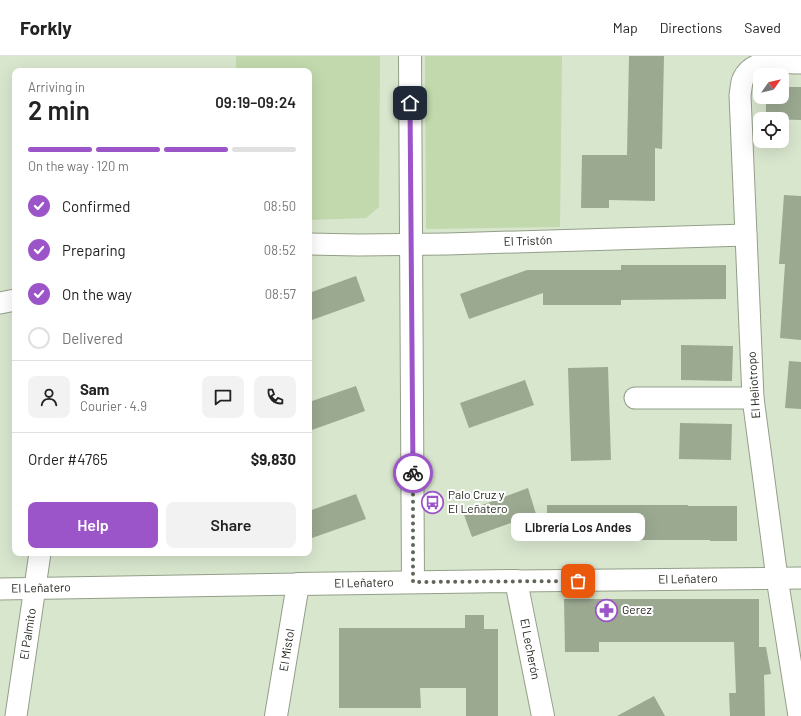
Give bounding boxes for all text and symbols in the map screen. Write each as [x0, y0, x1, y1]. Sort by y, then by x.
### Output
text: Forkly [20, 16, 72, 39]
text: Map [613, 19, 638, 36]
text: Directions [660, 19, 722, 36]
text: Saved [744, 19, 781, 36]
north arrow [753, 68, 789, 104]
map controls [753, 68, 789, 148]
text: Arriving in [28, 79, 85, 95]
pin [393, 86, 427, 120]
icon: home [399, 92, 421, 114]
text: 09:19–09:24 [215, 93, 296, 111]
text: 2 min [28, 94, 90, 125]
button: locate [753, 112, 789, 148]
text: On the way · 120 m [28, 158, 129, 174]
icon: check [28, 195, 50, 217]
text: Confirmed [62, 197, 130, 215]
text: 08:50 [263, 198, 296, 214]
street label: El Tristón [503, 232, 553, 248]
icon: check [28, 239, 50, 261]
text: Preparing [62, 241, 126, 259]
text: 08:52 [264, 242, 296, 258]
icon: check [28, 283, 50, 305]
text: On the way [62, 285, 132, 303]
text: 08:57 [265, 286, 296, 302]
text: Delivered [62, 329, 123, 347]
street label: El Heliotropo [744, 351, 762, 419]
button: person [28, 376, 70, 418]
button: chat [202, 376, 244, 418]
button: phone [254, 376, 296, 418]
text: Sam [80, 380, 109, 398]
text: Courier · 4.9 [80, 398, 147, 414]
text: Order #4765 [28, 450, 108, 468]
text: $9,830 [251, 450, 296, 468]
courier [393, 453, 433, 493]
icon: bike [402, 462, 424, 484]
place label: Palo Cruz y El Leñatero [448, 487, 508, 515]
bus stop icon: Palo Cruz y El Leñatero [420, 489, 446, 515]
button: Help [28, 502, 158, 548]
button: Share [166, 502, 296, 548]
callout: Librería Los Andes [511, 513, 645, 541]
text: Librería Los Andes [525, 519, 631, 535]
pin [561, 564, 595, 598]
icon: bag [567, 570, 589, 592]
street label: El Leñatero [658, 570, 718, 586]
street label: El Leñatero [334, 574, 394, 590]
street label: El Leñatero [11, 579, 71, 595]
pharmacy icon: Gerez [593, 597, 619, 623]
place label: Gerez [622, 602, 652, 616]
street label: El Palmito [16, 607, 38, 661]
street label: El Lecherón [518, 617, 544, 681]
street label: El Mistol [276, 627, 296, 672]

